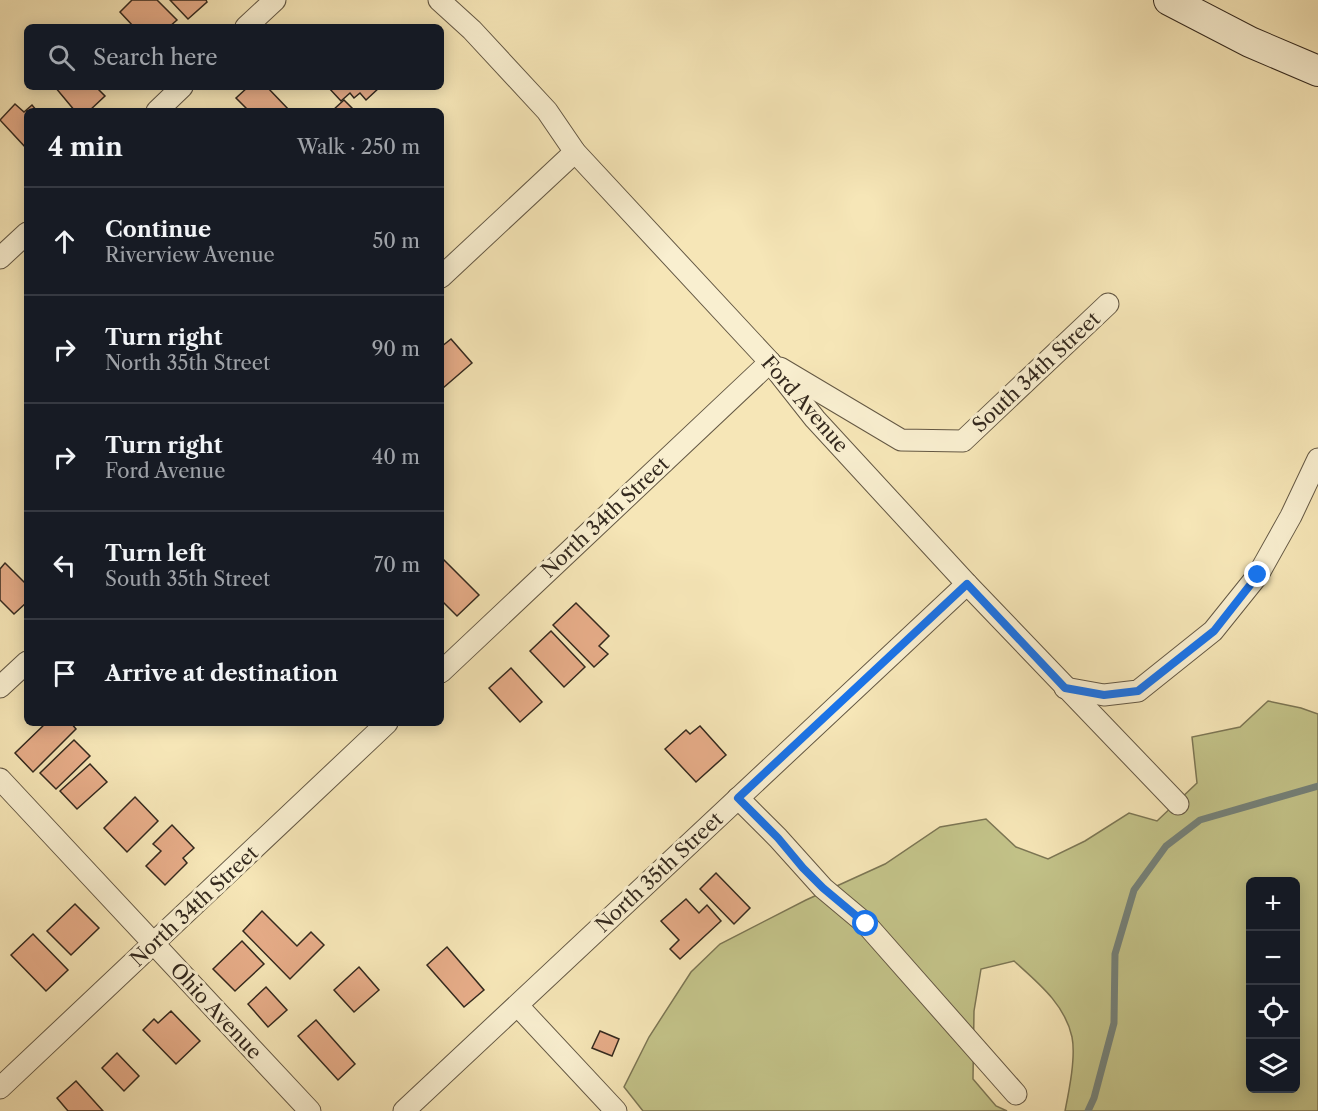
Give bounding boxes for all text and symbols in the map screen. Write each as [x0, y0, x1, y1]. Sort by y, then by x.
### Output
search box [24, 24, 444, 90]
icon: search [45, 41, 78, 74]
text: Search here [93, 44, 218, 71]
text: 4 min [48, 131, 123, 163]
text: Walk · 250 m [297, 135, 420, 159]
text: Continue [105, 216, 211, 243]
icon: ahead [48, 225, 81, 258]
text: 50 m [373, 229, 420, 253]
text: Riverview Avenue [105, 243, 275, 267]
street label: South 34th Street [967, 307, 1105, 437]
text: Turn right [105, 324, 223, 351]
icon: right [48, 333, 81, 366]
text: 90 m [372, 337, 420, 361]
text: North 35th Street [105, 351, 270, 375]
street label: Ford Avenue [756, 351, 854, 457]
text: Turn right [105, 432, 223, 459]
icon: right [48, 441, 81, 474]
text: 40 m [372, 445, 420, 469]
street label: North 34th Street [536, 452, 674, 582]
text: Ford Avenue [105, 459, 225, 483]
text: Turn left [105, 540, 206, 567]
icon: left [48, 549, 81, 582]
text: 70 m [374, 553, 420, 577]
route end [1244, 561, 1270, 587]
text: South 35th Street [105, 567, 270, 591]
icon: arrive [48, 657, 81, 690]
text: Arrive at destination [105, 660, 338, 687]
street label: North 35th Street [590, 807, 728, 937]
street label: North 34th Street [125, 841, 263, 971]
map controls [1246, 877, 1300, 1093]
button: + [1246, 877, 1300, 931]
route start [852, 910, 878, 936]
button: − [1246, 931, 1300, 985]
street label: Ohio Avenue [165, 958, 267, 1064]
button: locate [1246, 985, 1300, 1039]
button: layers [1246, 1039, 1300, 1093]

